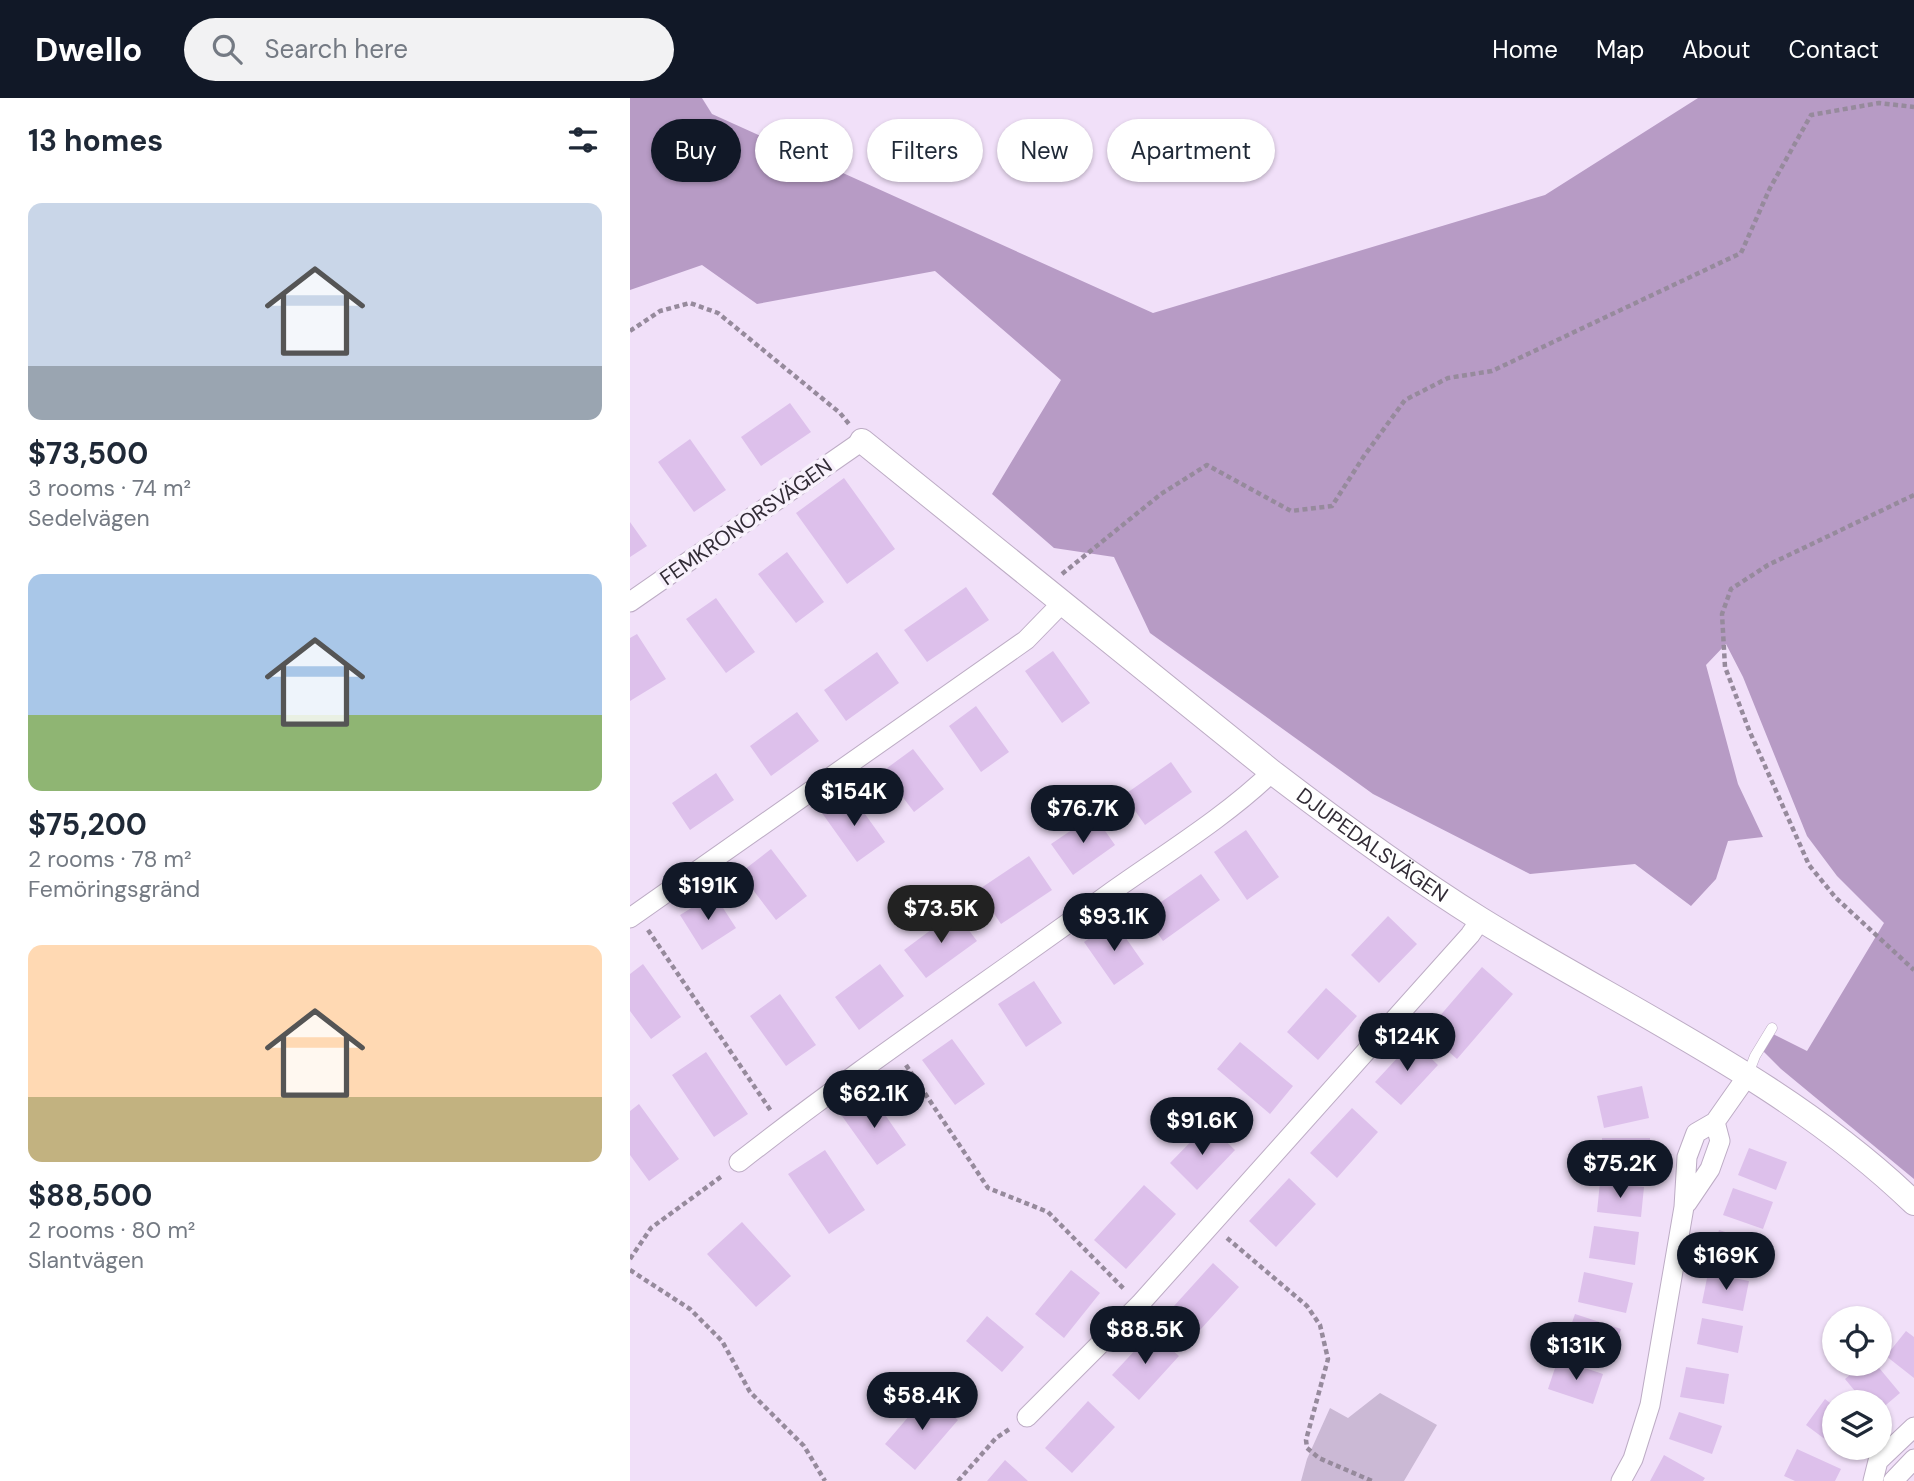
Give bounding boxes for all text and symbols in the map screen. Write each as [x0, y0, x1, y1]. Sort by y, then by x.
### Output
search box [184, 18, 674, 81]
text: Dwello [35, 28, 142, 71]
icon: search [208, 30, 246, 68]
text: Search here [264, 32, 408, 66]
text: Home [1492, 34, 1558, 65]
text: Map [1596, 34, 1644, 65]
text: About [1682, 34, 1751, 65]
text: Contact [1789, 34, 1879, 65]
chip: Buy [651, 119, 741, 182]
chip: Rent [755, 119, 853, 182]
chip: Filters [867, 119, 983, 182]
chip: New [997, 119, 1093, 182]
chip: Apartment [1107, 119, 1275, 182]
text: 13 homes [28, 121, 163, 160]
icon: filters [564, 121, 602, 159]
icon: home [252, 248, 378, 374]
text: $73,500 [28, 434, 148, 473]
street label: FEMKRONORSVÄGEN [654, 452, 838, 592]
text: 3 rooms · 74 m² [28, 473, 191, 503]
text: Sedelvägen [28, 503, 150, 533]
icon: home [252, 619, 378, 745]
pin: $154K [805, 768, 903, 828]
text: $154K [821, 776, 887, 806]
street label: DJUPEDALSVÄGEN [1291, 782, 1453, 909]
pin: $76.7K [1026, 786, 1140, 845]
text: $76.7K [1047, 793, 1119, 823]
text: $75,200 [28, 805, 147, 844]
text: 2 rooms · 78 m² [28, 844, 192, 874]
pin: $191K [659, 862, 757, 922]
text: $191K [678, 870, 738, 900]
text: Femöringsgränd [28, 874, 200, 904]
pin: $73.5K [884, 886, 998, 945]
text: $73.5K [904, 893, 979, 923]
pin: $93.1K [1057, 894, 1171, 953]
text: $93.1K [1079, 901, 1149, 931]
icon: home [252, 990, 378, 1116]
pin: $124K [1358, 1014, 1456, 1073]
text: $124K [1374, 1021, 1440, 1051]
pin: $62.1K [817, 1070, 931, 1130]
text: $62.1K [839, 1078, 909, 1108]
pin: $91.6K [1145, 1098, 1259, 1157]
text: $91.6K [1166, 1105, 1238, 1135]
pin: $75.2K [1563, 1140, 1677, 1200]
text: $75.2K [1583, 1148, 1657, 1178]
text: $88,500 [28, 1176, 152, 1215]
text: 2 rooms · 80 m² [28, 1215, 195, 1245]
pin: $169K [1677, 1232, 1775, 1292]
text: $169K [1693, 1240, 1759, 1270]
text: Slantvägen [28, 1245, 144, 1275]
pin: $88.5K [1088, 1306, 1202, 1366]
map controls [1822, 1306, 1892, 1460]
button: locate [1822, 1306, 1892, 1376]
text: $88.5K [1106, 1314, 1184, 1344]
pin: $131K [1527, 1322, 1625, 1382]
text: $131K [1546, 1330, 1606, 1360]
pin: $58.4K [865, 1372, 979, 1432]
text: $58.4K [883, 1380, 961, 1410]
button: layers [1822, 1390, 1892, 1460]

